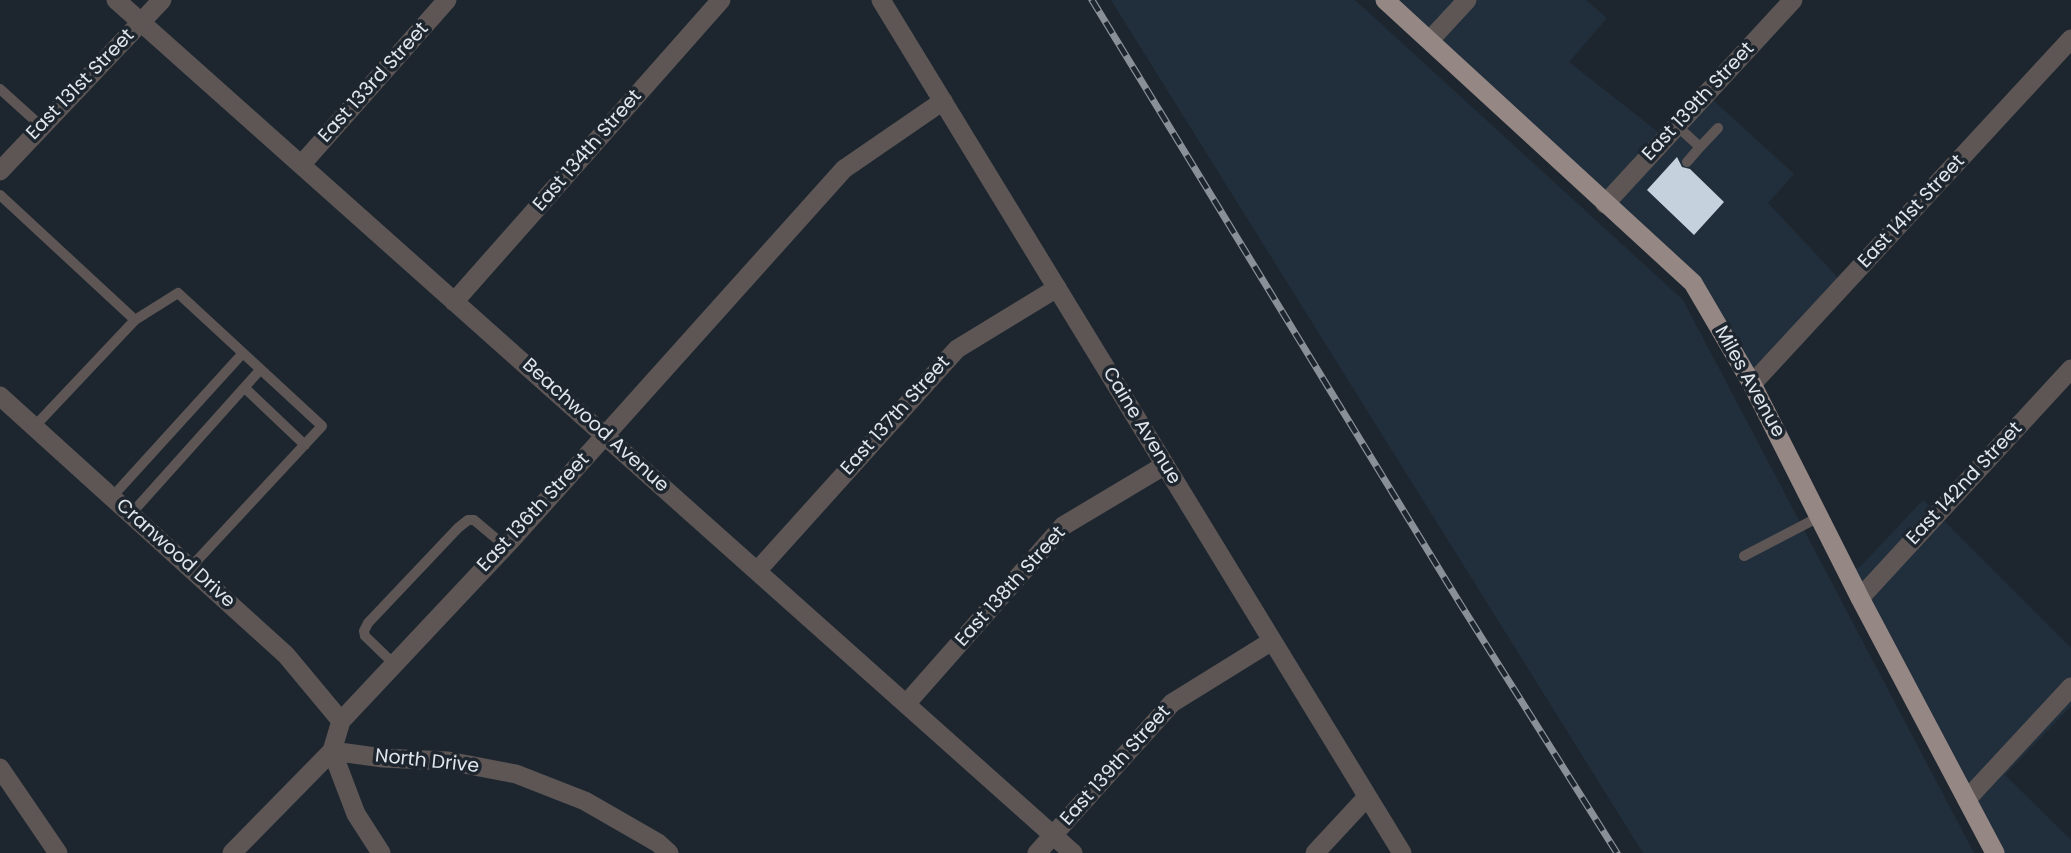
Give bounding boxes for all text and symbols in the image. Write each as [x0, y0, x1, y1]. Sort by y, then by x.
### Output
street label: East 133rd Street [314, 18, 434, 148]
street label: East 131st Street [22, 25, 140, 145]
street label: East 139th Street [1638, 38, 1760, 166]
street label: East 134th Street [529, 86, 647, 216]
street label: East 141st Street [1854, 151, 1970, 273]
street label: Miles Avenue [1709, 322, 1789, 442]
street label: East 137th Street [837, 352, 955, 480]
street label: Beachwood Avenue [517, 354, 673, 498]
street label: Caine Avenue [1097, 363, 1185, 489]
street label: East 142nd Street [1902, 418, 2028, 550]
street label: East 136th Street [473, 449, 595, 577]
street label: Cranwood Drive [111, 495, 239, 613]
street label: East 138th Street [951, 522, 1071, 652]
street label: East 139th Street [1056, 701, 1176, 831]
street label: North Drive [374, 745, 480, 779]

